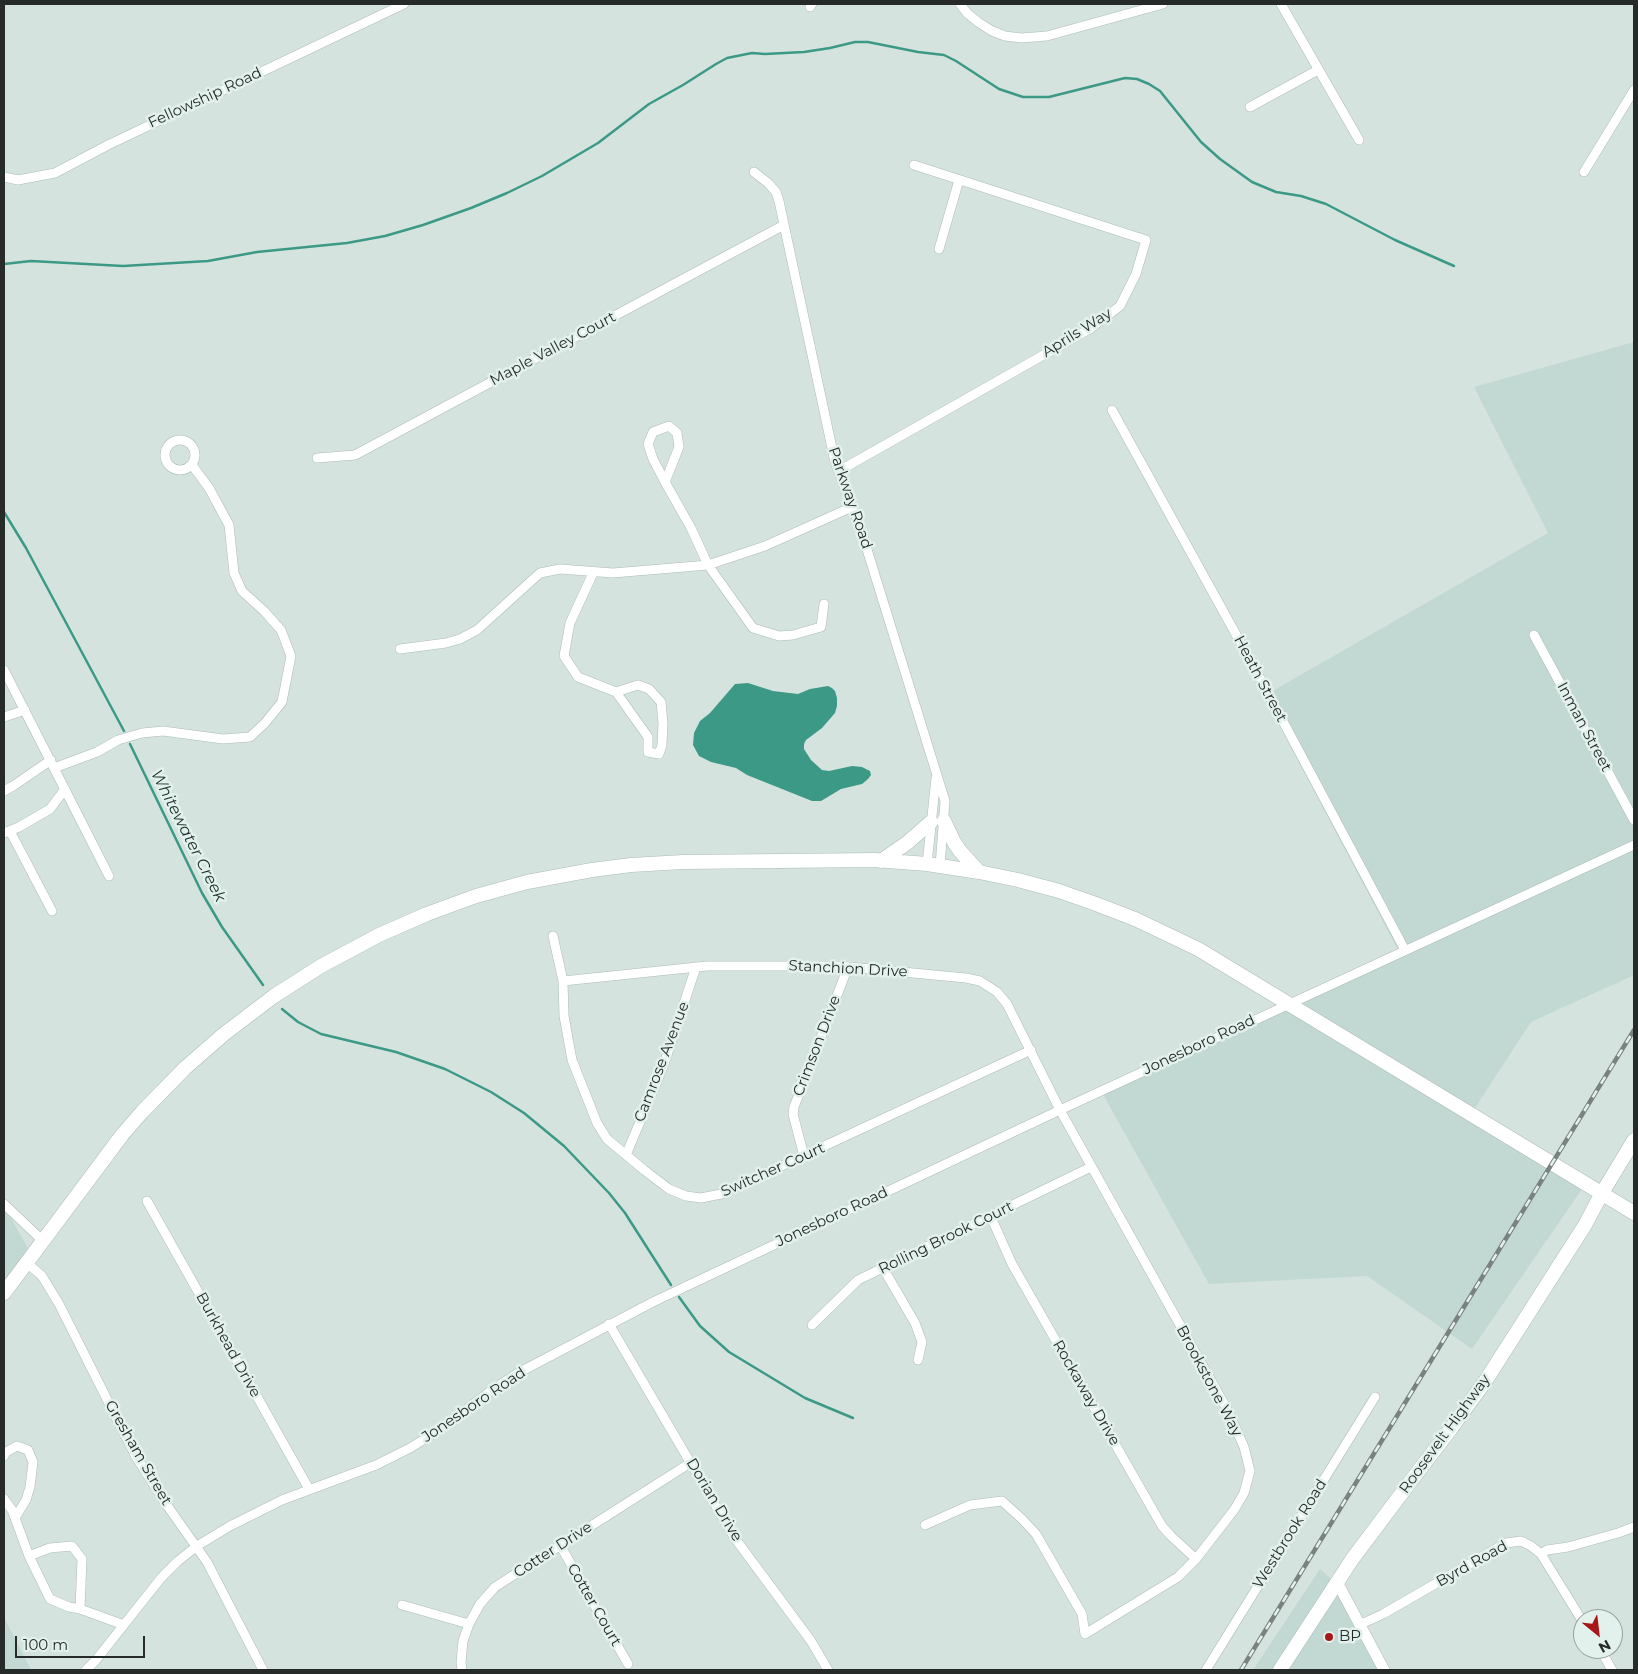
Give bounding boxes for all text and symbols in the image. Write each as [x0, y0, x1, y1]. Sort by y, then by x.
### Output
street label: Fellowship Road [145, 64, 265, 132]
street label: Aprils Way [1039, 305, 1115, 361]
street label: Maple Valley Court [487, 308, 619, 390]
street label: Parkway Road [824, 445, 876, 551]
street label: Heath Street [1230, 633, 1290, 725]
street label: Inman Street [1553, 679, 1615, 775]
water label: Whitewater Creek [146, 767, 230, 905]
street label: Stanchion Drive [788, 957, 908, 981]
street label: Crimson Drive [790, 993, 844, 1099]
street label: Camrose Avenue [631, 999, 693, 1125]
street label: Jonesboro Road [1140, 1011, 1258, 1079]
street label: Switcher Court [718, 1139, 828, 1201]
street label: Jonesboro Road [773, 1183, 891, 1251]
street label: Rolling Brook Court [876, 1198, 1016, 1278]
street label: Burkhead Drive [192, 1289, 264, 1401]
street label: Brookstone Way [1172, 1323, 1246, 1439]
street label: Rockaway Drive [1048, 1337, 1124, 1449]
street label: Jonesboro Road [419, 1364, 529, 1446]
street label: Roosevelt Highway [1396, 1371, 1494, 1497]
street label: Gresham Street [101, 1397, 175, 1509]
street label: Dorian Drive [682, 1455, 746, 1545]
street label: Westbrook Road [1249, 1476, 1331, 1592]
street label: Cotter Drive [510, 1518, 596, 1582]
street label: Byrd Road [1433, 1537, 1511, 1591]
street label: Cotter Court [563, 1560, 625, 1650]
north arrow [1573, 1609, 1623, 1659]
scale bar [18, 1626, 148, 1658]
place label: BP [1339, 1628, 1361, 1646]
marker: BP [1323, 1631, 1335, 1643]
text: 100 m [23, 1635, 68, 1654]
text: N [1595, 1636, 1614, 1657]

